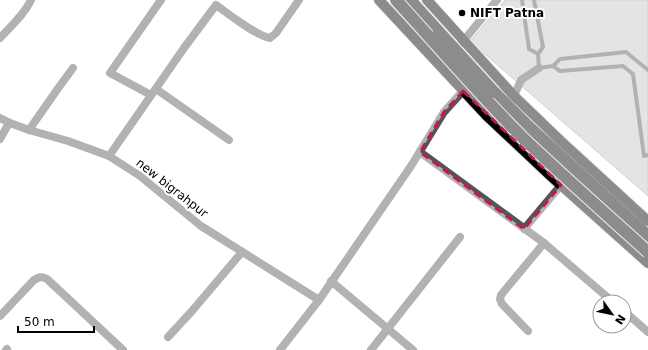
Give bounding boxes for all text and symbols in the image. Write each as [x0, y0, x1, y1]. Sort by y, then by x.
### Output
place label: NIFT Patna [470, 6, 544, 20]
marker: NIFT Patna [457, 8, 467, 18]
street label: new bigrahpur [133, 156, 211, 220]
north arrow [592, 294, 632, 334]
scale bar [18, 308, 94, 334]
text: N [612, 312, 628, 327]
text: 50 m [24, 315, 55, 329]

